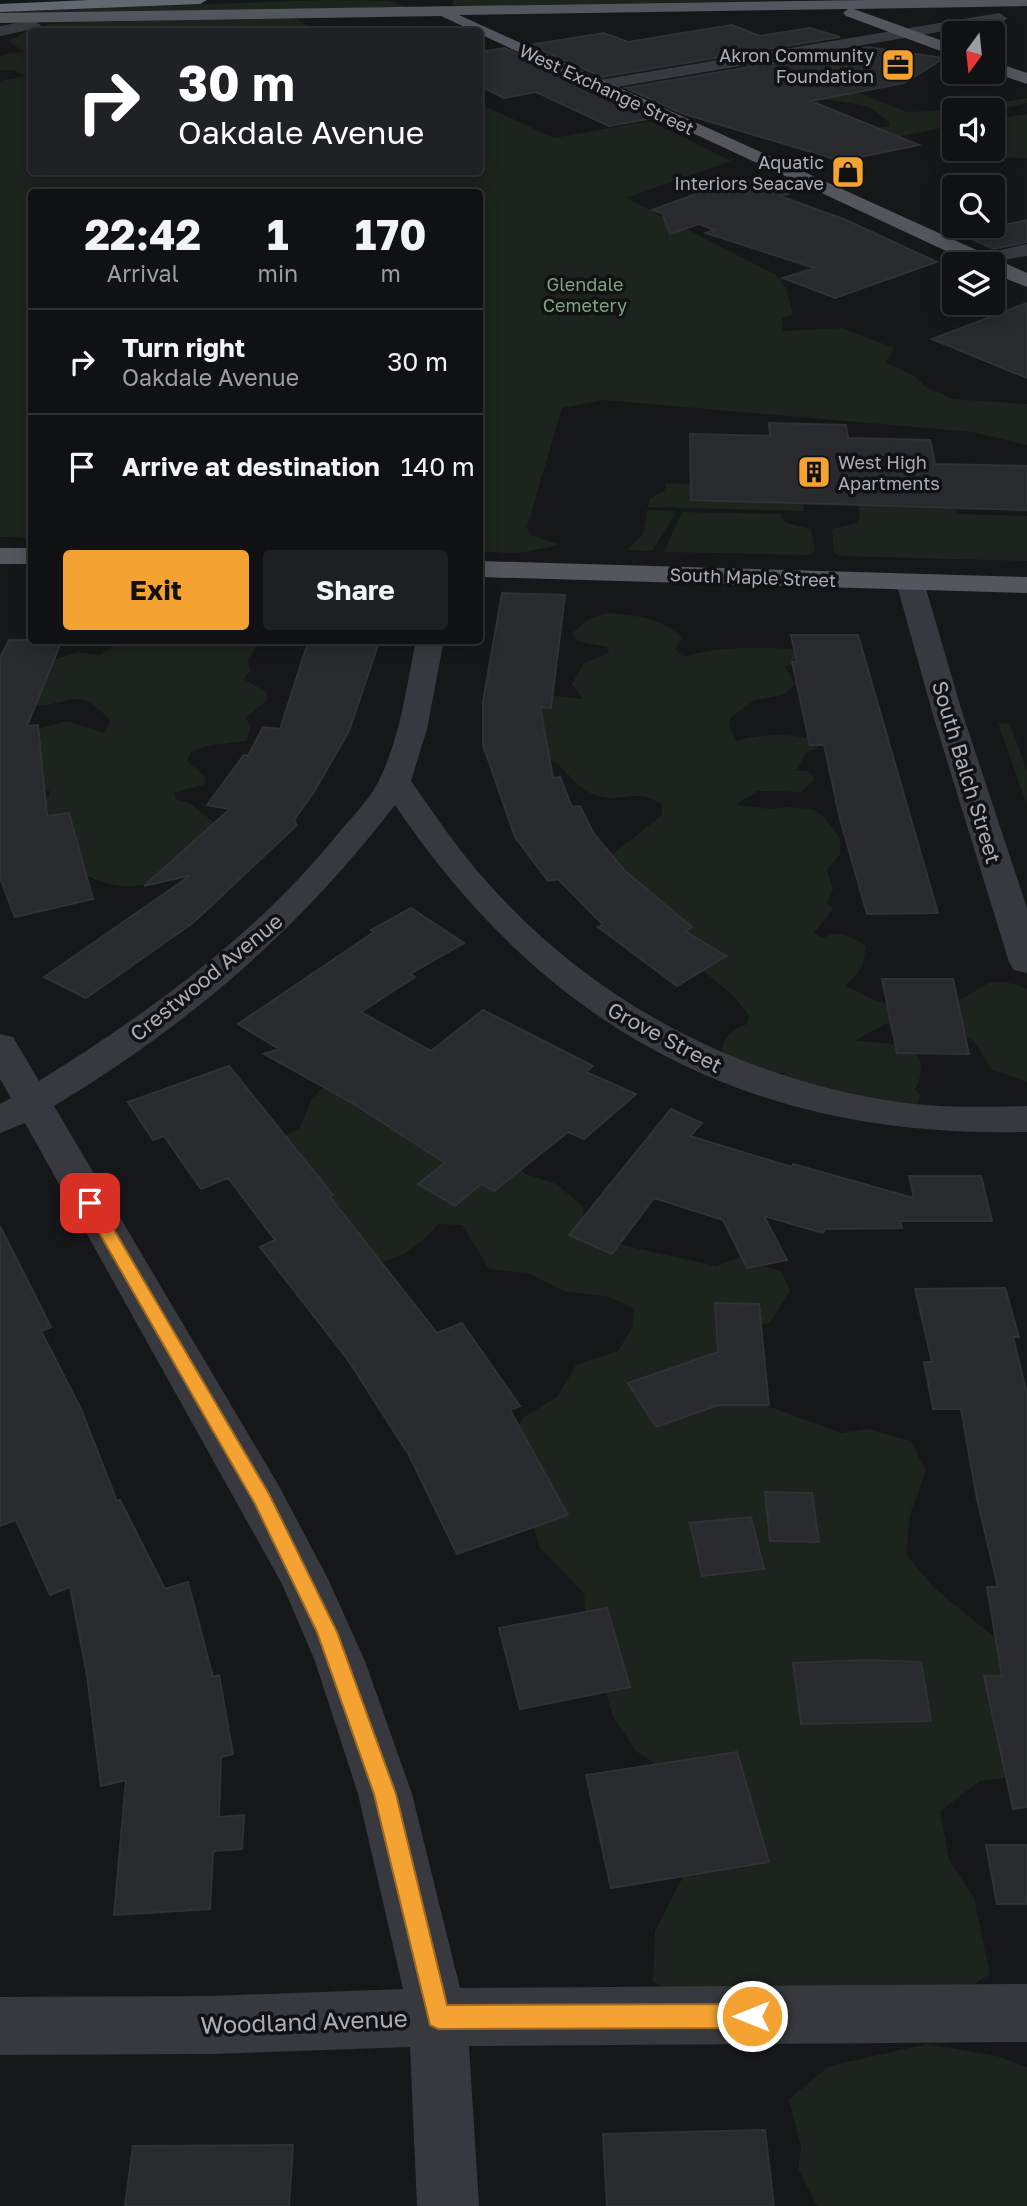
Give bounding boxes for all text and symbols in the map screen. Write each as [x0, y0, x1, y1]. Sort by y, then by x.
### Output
north arrow [942, 21, 1004, 84]
map controls [942, 21, 1005, 315]
street label: West Exchange Street [516, 39, 698, 139]
place label: Akron Community Foundation [719, 44, 874, 87]
office icon: Akron Community Foundation [879, 46, 917, 84]
text: 30 m [178, 53, 295, 112]
icon: right [63, 56, 154, 147]
button: sound [942, 98, 1005, 161]
text: Oakdale Avenue [178, 113, 424, 151]
place label: Aquatic Interiors Seacave [674, 151, 824, 194]
shop icon: Aquatic Interiors Seacave [829, 153, 867, 191]
button: search [942, 175, 1005, 238]
text: 22:42 [84, 209, 201, 259]
text: 1 [267, 209, 289, 259]
text: 170 [355, 209, 427, 259]
button: layers [942, 252, 1005, 315]
text: Arrival [107, 259, 179, 287]
text: min [258, 259, 298, 287]
text: m [380, 259, 401, 287]
park label: Glendale Cemetery [543, 273, 627, 316]
text: Turn right [122, 332, 245, 363]
icon: right [63, 343, 101, 381]
text: 30 m [387, 346, 448, 377]
text: Oakdale Avenue [122, 363, 299, 391]
icon: arrive [63, 448, 101, 486]
text: Arrive at destination [122, 451, 380, 482]
text: 140 m [401, 451, 475, 482]
place label: West High Apartments [838, 451, 940, 494]
building icon: West High Apartments [795, 453, 833, 491]
button: Exit [63, 550, 249, 630]
button: Share [263, 550, 448, 630]
street label: South Maple Street [669, 563, 837, 591]
street label: South Balch Street [927, 678, 1007, 866]
street label: Crestwood Avenue [125, 908, 287, 1046]
street label: Grove Street [603, 996, 727, 1078]
pin [60, 1173, 120, 1233]
icon: arrive [71, 1184, 109, 1222]
position arrow [715, 1979, 789, 2053]
street label: Woodland Avenue [200, 2003, 408, 2039]

